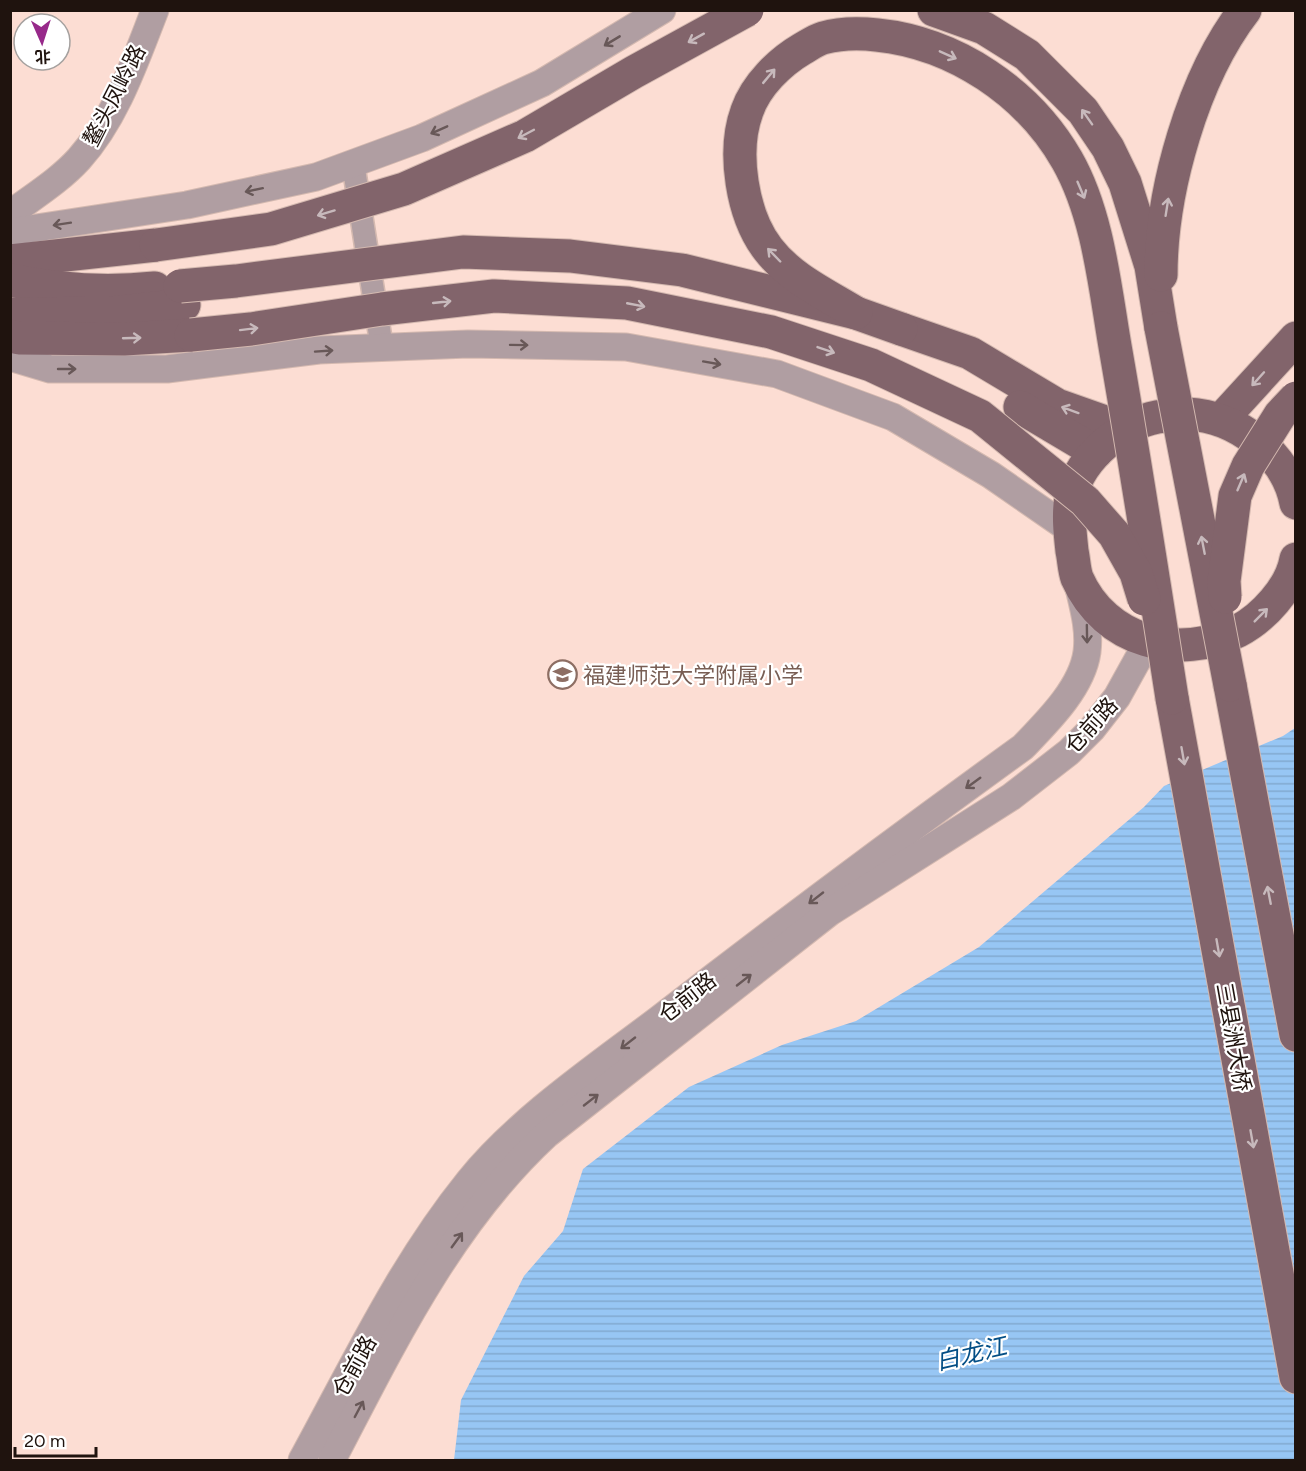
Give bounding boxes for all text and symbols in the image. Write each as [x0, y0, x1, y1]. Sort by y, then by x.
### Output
north arrow [12, 12, 72, 72]
one-way arrow [688, 32, 705, 44]
one-way arrow [604, 35, 621, 47]
street label: 鳌头凤岭路 [77, 40, 151, 150]
text: 北 [34, 47, 51, 66]
one-way arrow [938, 49, 956, 61]
one-way arrow [763, 68, 776, 84]
one-way arrow [1081, 109, 1093, 126]
one-way arrow [430, 125, 448, 136]
one-way arrow [518, 129, 536, 140]
one-way arrow [1076, 180, 1087, 199]
one-way arrow [245, 185, 264, 196]
one-way arrow [1161, 198, 1172, 217]
one-way arrow [316, 208, 335, 219]
one-way arrow [53, 219, 73, 230]
one-way arrow [767, 248, 781, 263]
one-way arrow [431, 296, 451, 307]
one-way arrow [626, 300, 646, 311]
one-way arrow [238, 323, 258, 334]
one-way arrow [121, 333, 141, 344]
one-way arrow [508, 340, 528, 351]
one-way arrow [313, 345, 333, 356]
one-way arrow [816, 345, 835, 356]
one-way arrow [702, 358, 722, 369]
one-way arrow [57, 363, 77, 375]
one-way arrow [1251, 371, 1265, 386]
one-way arrow [1061, 403, 1079, 414]
one-way arrow [1236, 473, 1247, 492]
one-way arrow [1197, 536, 1208, 556]
one-way arrow [1253, 608, 1268, 623]
one-way arrow [1081, 624, 1093, 644]
school or university icon: 福建师范大学附属小学 [546, 659, 578, 691]
place label: 福建师范大学附属小学 [583, 662, 803, 689]
street label: 仓前路 [1059, 692, 1123, 759]
one-way arrow [1178, 745, 1189, 765]
one-way arrow [966, 776, 982, 789]
one-way arrow [1263, 885, 1274, 905]
one-way arrow [808, 891, 824, 904]
one-way arrow [1213, 937, 1224, 957]
street label: 仓前路 [653, 966, 722, 1028]
one-way arrow [736, 973, 752, 986]
street label: 三县洲大桥 [1211, 981, 1256, 1094]
one-way arrow [621, 1036, 637, 1049]
one-way arrow [583, 1094, 599, 1107]
one-way arrow [1247, 1129, 1258, 1149]
one-way arrow [450, 1233, 463, 1249]
street label: 仓前路 [327, 1331, 382, 1402]
water label: 白龙江 [933, 1331, 1012, 1376]
one-way arrow [354, 1400, 365, 1418]
scale bar [15, 1420, 96, 1458]
text: 20 m [24, 1430, 65, 1452]

